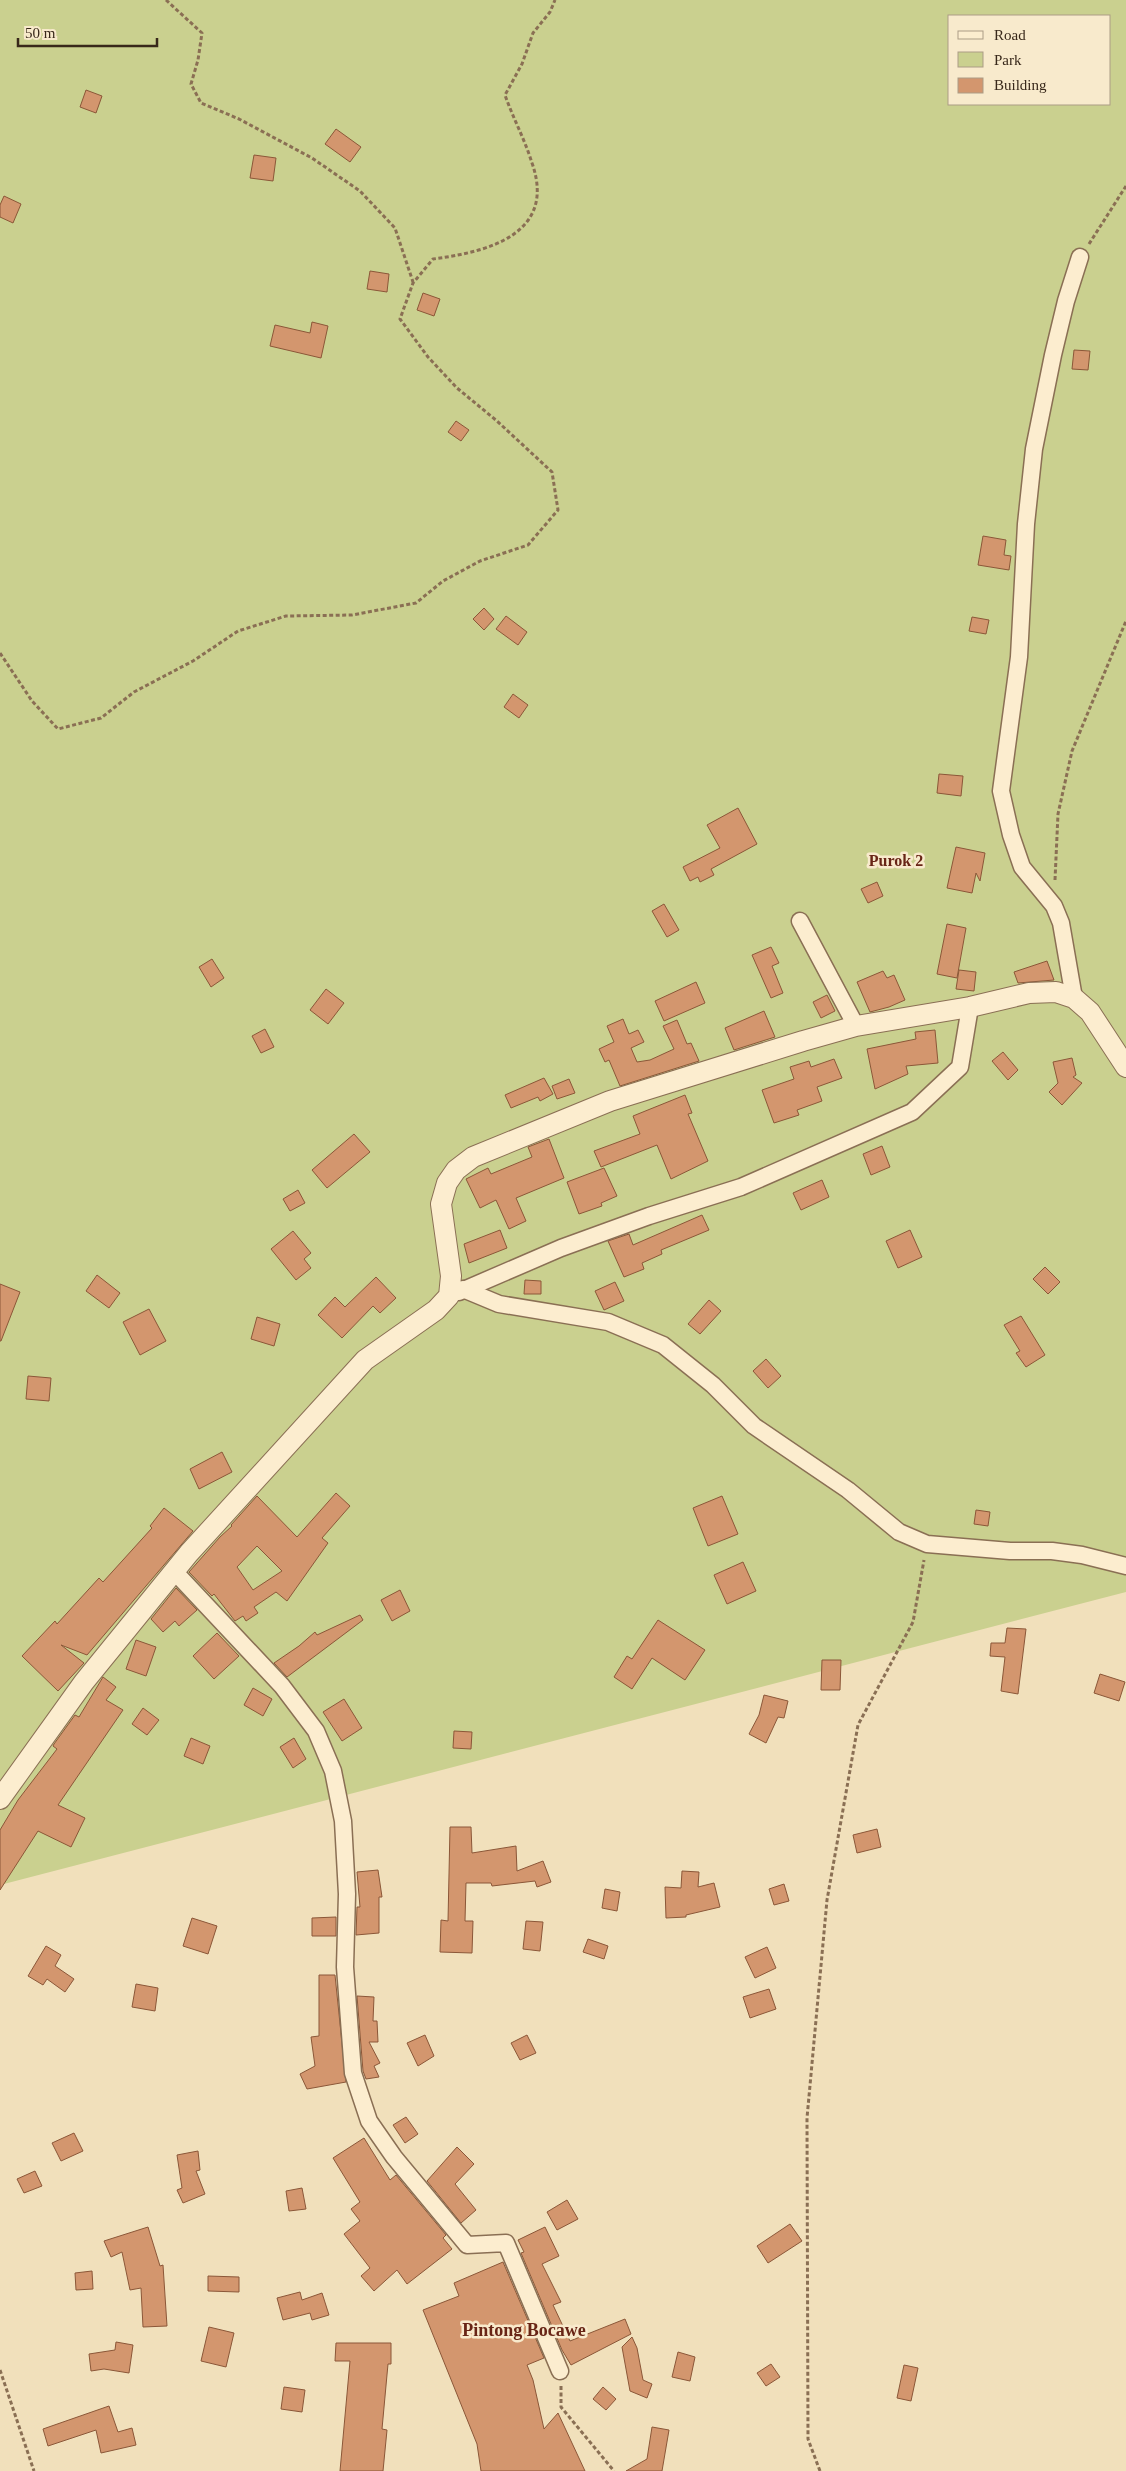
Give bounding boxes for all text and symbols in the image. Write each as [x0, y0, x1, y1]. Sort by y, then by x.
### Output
scale bar [18, 15, 156, 47]
legend [948, 15, 1111, 105]
text: 50 m [25, 25, 56, 41]
text: Road [994, 27, 1026, 43]
text: Park [994, 52, 1022, 68]
text: Building [994, 77, 1047, 93]
district label: Purok 2 [869, 852, 923, 869]
district label: Pintong Bocawe [462, 2320, 586, 2340]

